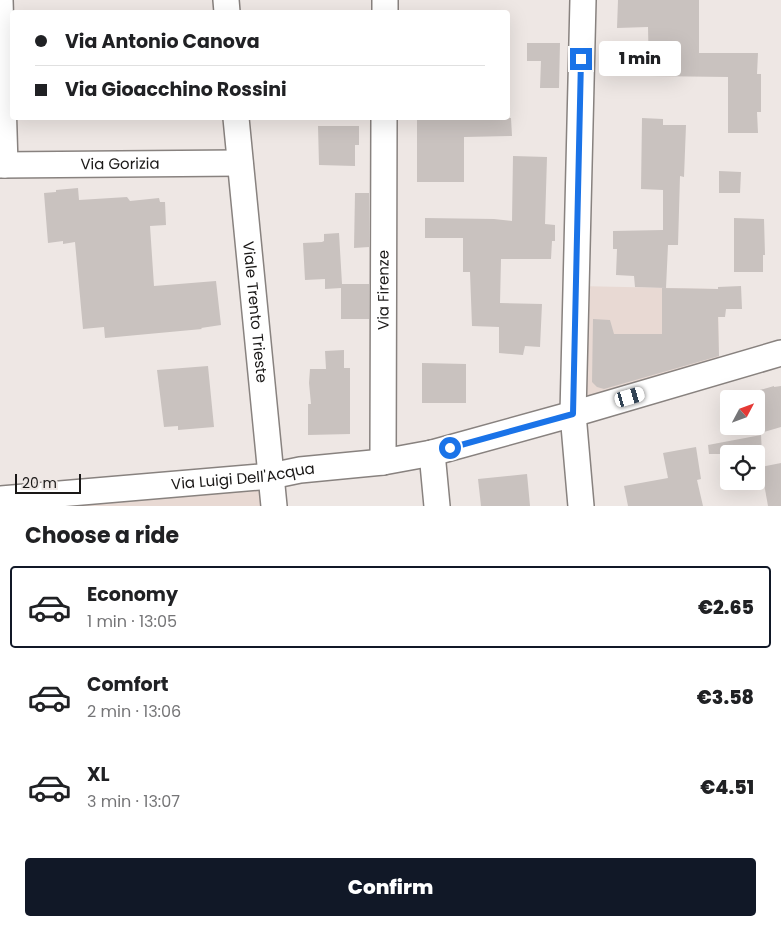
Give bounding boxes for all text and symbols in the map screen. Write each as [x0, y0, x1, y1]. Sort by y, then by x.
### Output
text: Via Antonio Canova [65, 28, 260, 55]
callout: 1 min [598, 42, 681, 76]
text: 1 min [619, 47, 661, 70]
route end [570, 48, 592, 70]
text: Via Gioacchino Rossini [65, 76, 287, 103]
street label: Via Gorizia [80, 153, 160, 174]
street label: Viale Trento Trieste [238, 240, 273, 384]
street label: Via Firenze [372, 250, 394, 330]
car [613, 386, 646, 408]
north arrow [720, 390, 765, 435]
map controls [720, 390, 765, 490]
route start [439, 437, 461, 459]
button: locate [720, 445, 765, 490]
street label: Via Luigi Dell'Acqua [170, 458, 316, 494]
scale bar [15, 471, 81, 494]
text: 20 m [22, 473, 57, 493]
text: Choose a ride [25, 520, 179, 551]
text: Economy [87, 581, 178, 608]
icon: car [27, 585, 72, 630]
text: €2.65 [698, 594, 754, 621]
text: 1 min · 13:05 [87, 610, 177, 633]
text: Comfort [87, 671, 169, 698]
icon: car [27, 675, 72, 720]
text: €3.58 [697, 684, 754, 711]
text: 2 min · 13:06 [87, 700, 181, 723]
text: XL [87, 761, 110, 788]
icon: car [27, 765, 72, 810]
text: €4.51 [700, 774, 754, 801]
text: 3 min · 13:07 [87, 790, 180, 813]
button: Confirm [25, 858, 756, 916]

